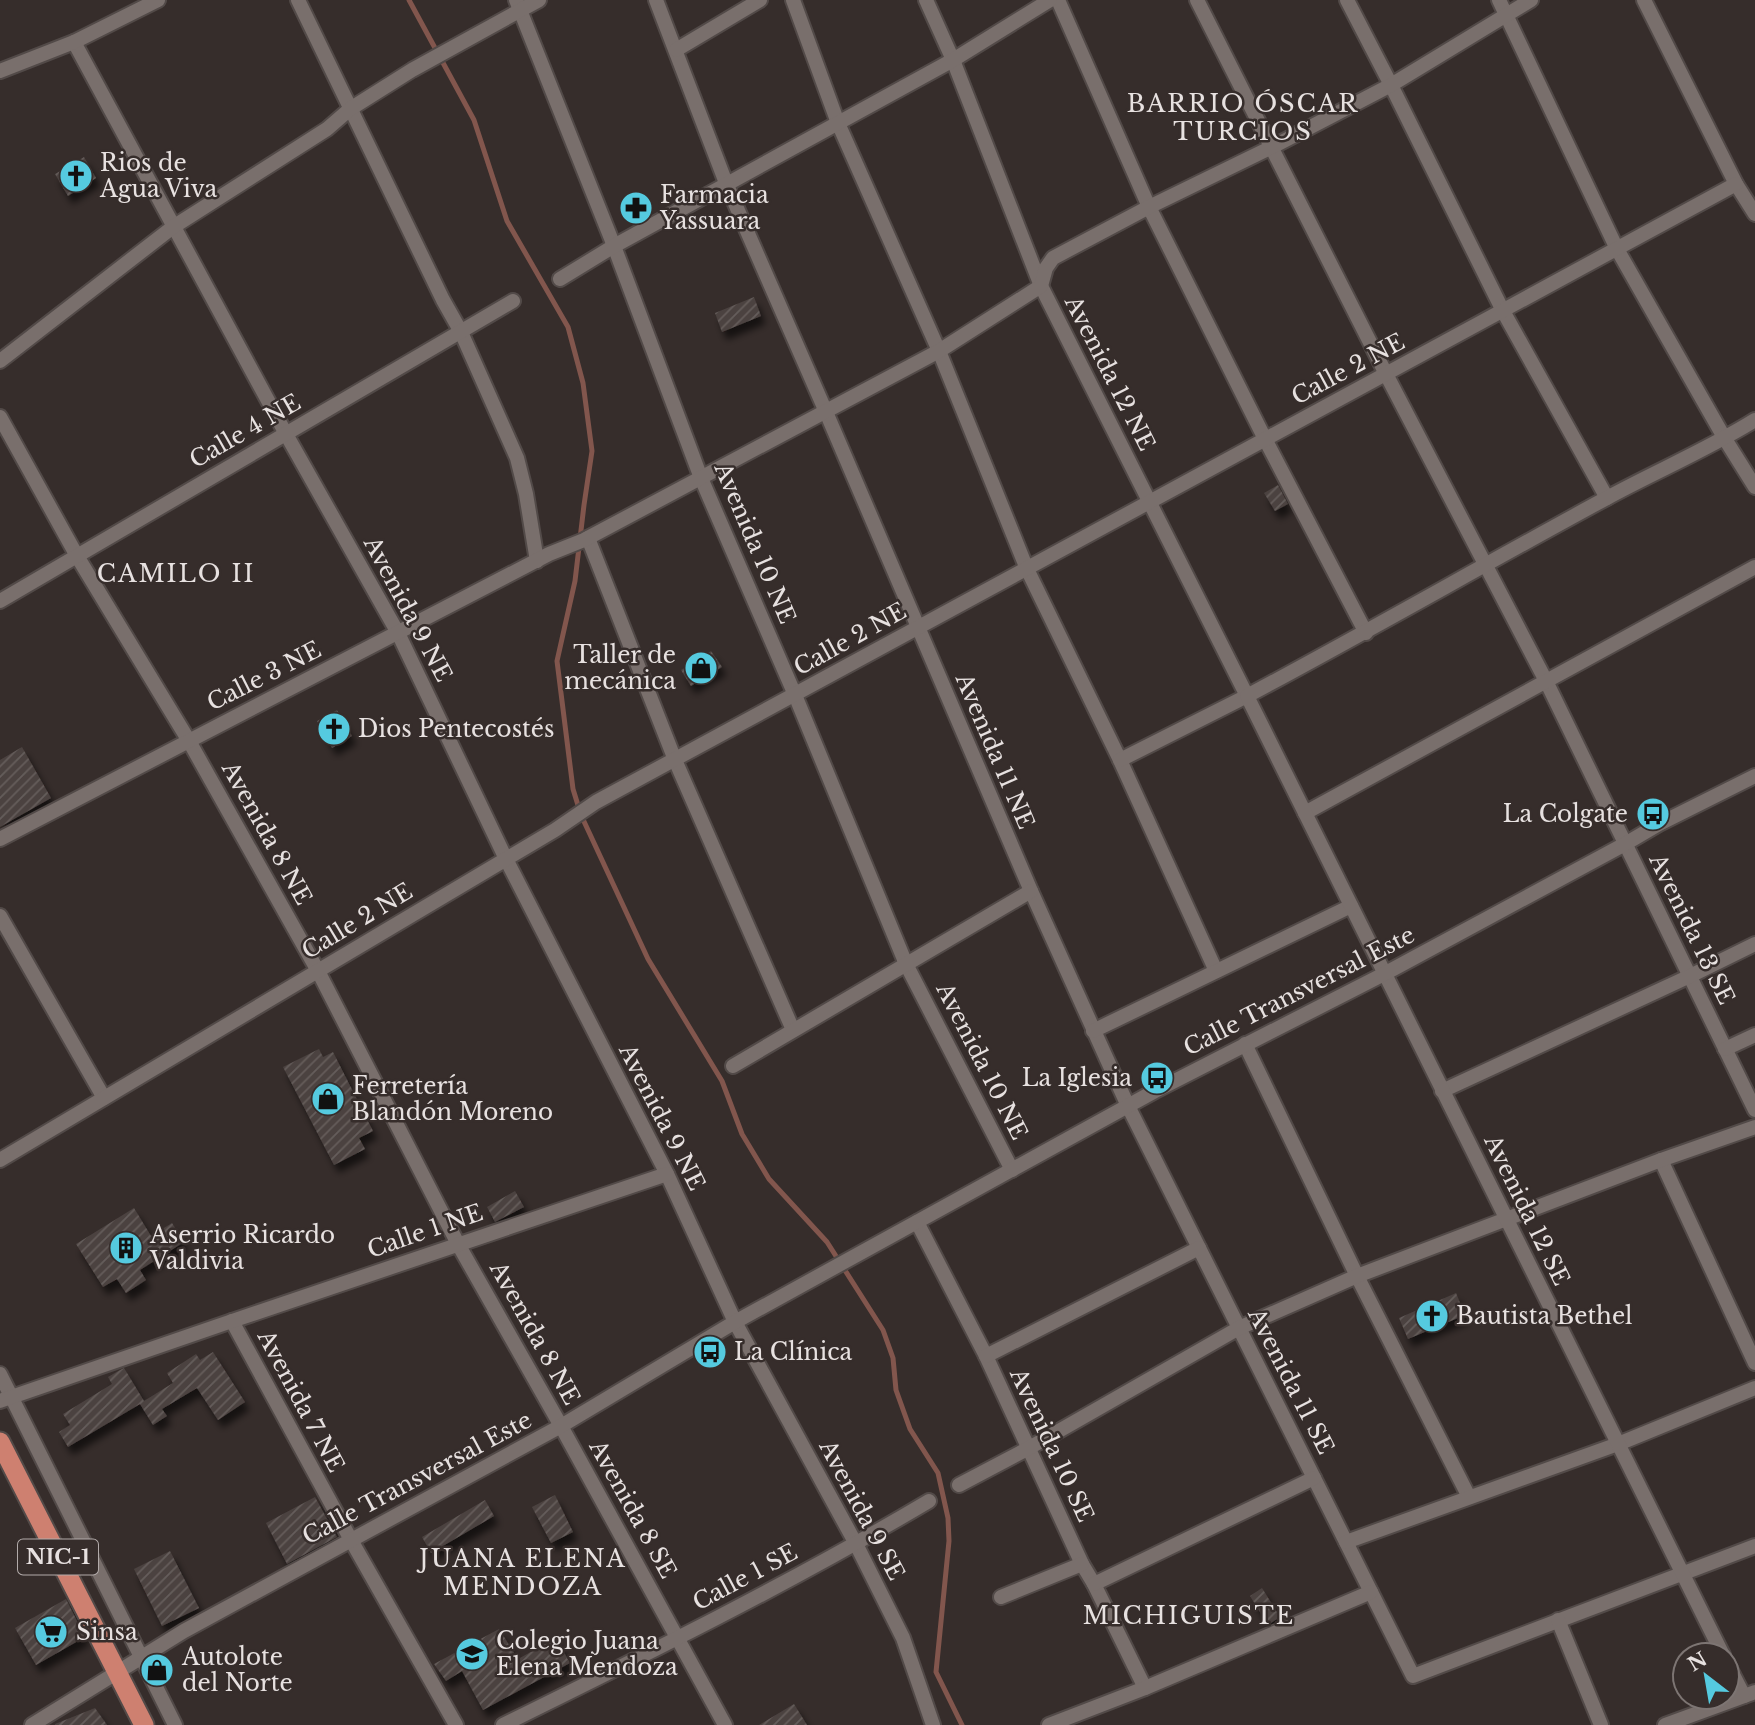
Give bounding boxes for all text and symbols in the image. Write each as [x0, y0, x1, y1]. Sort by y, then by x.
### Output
district label: BARRIO ÓSCAR TURCIOS [1127, 89, 1359, 146]
place label: Rios de Agua Viva [99, 149, 217, 203]
church icon: Rios de Agua Viva [57, 157, 95, 195]
place label: Farmacia Yassuara [659, 181, 769, 235]
pharmacy icon: Farmacia Yassuara [617, 189, 655, 227]
street label: Avenida 12 NE [1058, 290, 1161, 455]
street label: Calle 2 NE [1287, 327, 1409, 411]
street label: Calle 4 NE [185, 388, 305, 474]
street label: Avenida 10 NE [708, 457, 802, 628]
street label: Avenida 9 NE [358, 531, 458, 686]
district label: CAMILO II [97, 559, 255, 588]
street label: Calle 2 NE [789, 597, 911, 681]
street label: Calle 3 NE [202, 635, 326, 717]
place label: Taller de mecánica [564, 641, 676, 695]
shop icon: Taller de mecánica [682, 649, 720, 687]
street label: Avenida 11 NE [949, 668, 1040, 833]
church icon: Dios Pentecostés [315, 710, 353, 748]
place label: Dios Pentecostés [358, 715, 554, 743]
street label: Avenida 8 NE [216, 756, 318, 910]
bus stop icon: La Colgate [1634, 795, 1672, 833]
place label: La Colgate [1503, 800, 1628, 828]
street label: Avenida 13 SE [1643, 848, 1741, 1009]
street label: Calle 2 NE [297, 877, 417, 965]
street label: Calle Transversal Este [1179, 920, 1419, 1062]
street label: Avenida 10 NE [930, 977, 1034, 1144]
street label: Avenida 9 NE [613, 1038, 711, 1195]
bus stop icon: La Iglesia [1138, 1059, 1176, 1097]
place label: La Iglesia [1022, 1064, 1132, 1092]
place label: Ferretería Blandón Moreno [352, 1072, 553, 1126]
shop icon: Ferretería Blandón Moreno [309, 1080, 347, 1118]
street label: Avenida 12 SE [1478, 1129, 1576, 1290]
street label: Calle 1 NE [364, 1198, 486, 1264]
place label: Aserrio Ricardo Valdivia [149, 1221, 335, 1275]
building icon: Aserrio Ricardo Valdivia [107, 1229, 145, 1267]
street label: Avenida 8 NE [484, 1256, 586, 1410]
church icon: Bautista Bethel [1413, 1297, 1451, 1335]
street label: Avenida 11 SE [1242, 1302, 1340, 1459]
place label: Bautista Bethel [1456, 1302, 1633, 1330]
street label: Avenida 7 NE [251, 1324, 350, 1477]
bus stop icon: La Clínica [691, 1333, 729, 1371]
place label: La Clínica [734, 1338, 853, 1366]
street label: Avenida 10 SE [1004, 1363, 1100, 1526]
street label: Calle Transversal Este [298, 1406, 536, 1550]
street label: Avenida 8 SE [583, 1434, 682, 1583]
street label: Avenida 9 SE [813, 1434, 911, 1585]
street label: Calle 1 SE [688, 1538, 802, 1616]
road number: NIC-1 [18, 1540, 98, 1574]
district label: JUANA ELENA MENDOZA [416, 1544, 627, 1601]
district label: MICHIGUISTE [1083, 1601, 1295, 1630]
supermarket icon: Sinsa [32, 1613, 70, 1651]
place label: Sinsa [76, 1618, 138, 1646]
place label: Colegio Juana Elena Mendoza [496, 1627, 678, 1681]
school or university icon: Colegio Juana Elena Mendoza [453, 1635, 491, 1673]
north arrow [1671, 1641, 1741, 1711]
place label: Autolote del Norte [181, 1643, 293, 1697]
text: N [1684, 1647, 1711, 1676]
shop icon: Autolote del Norte [138, 1651, 176, 1689]

